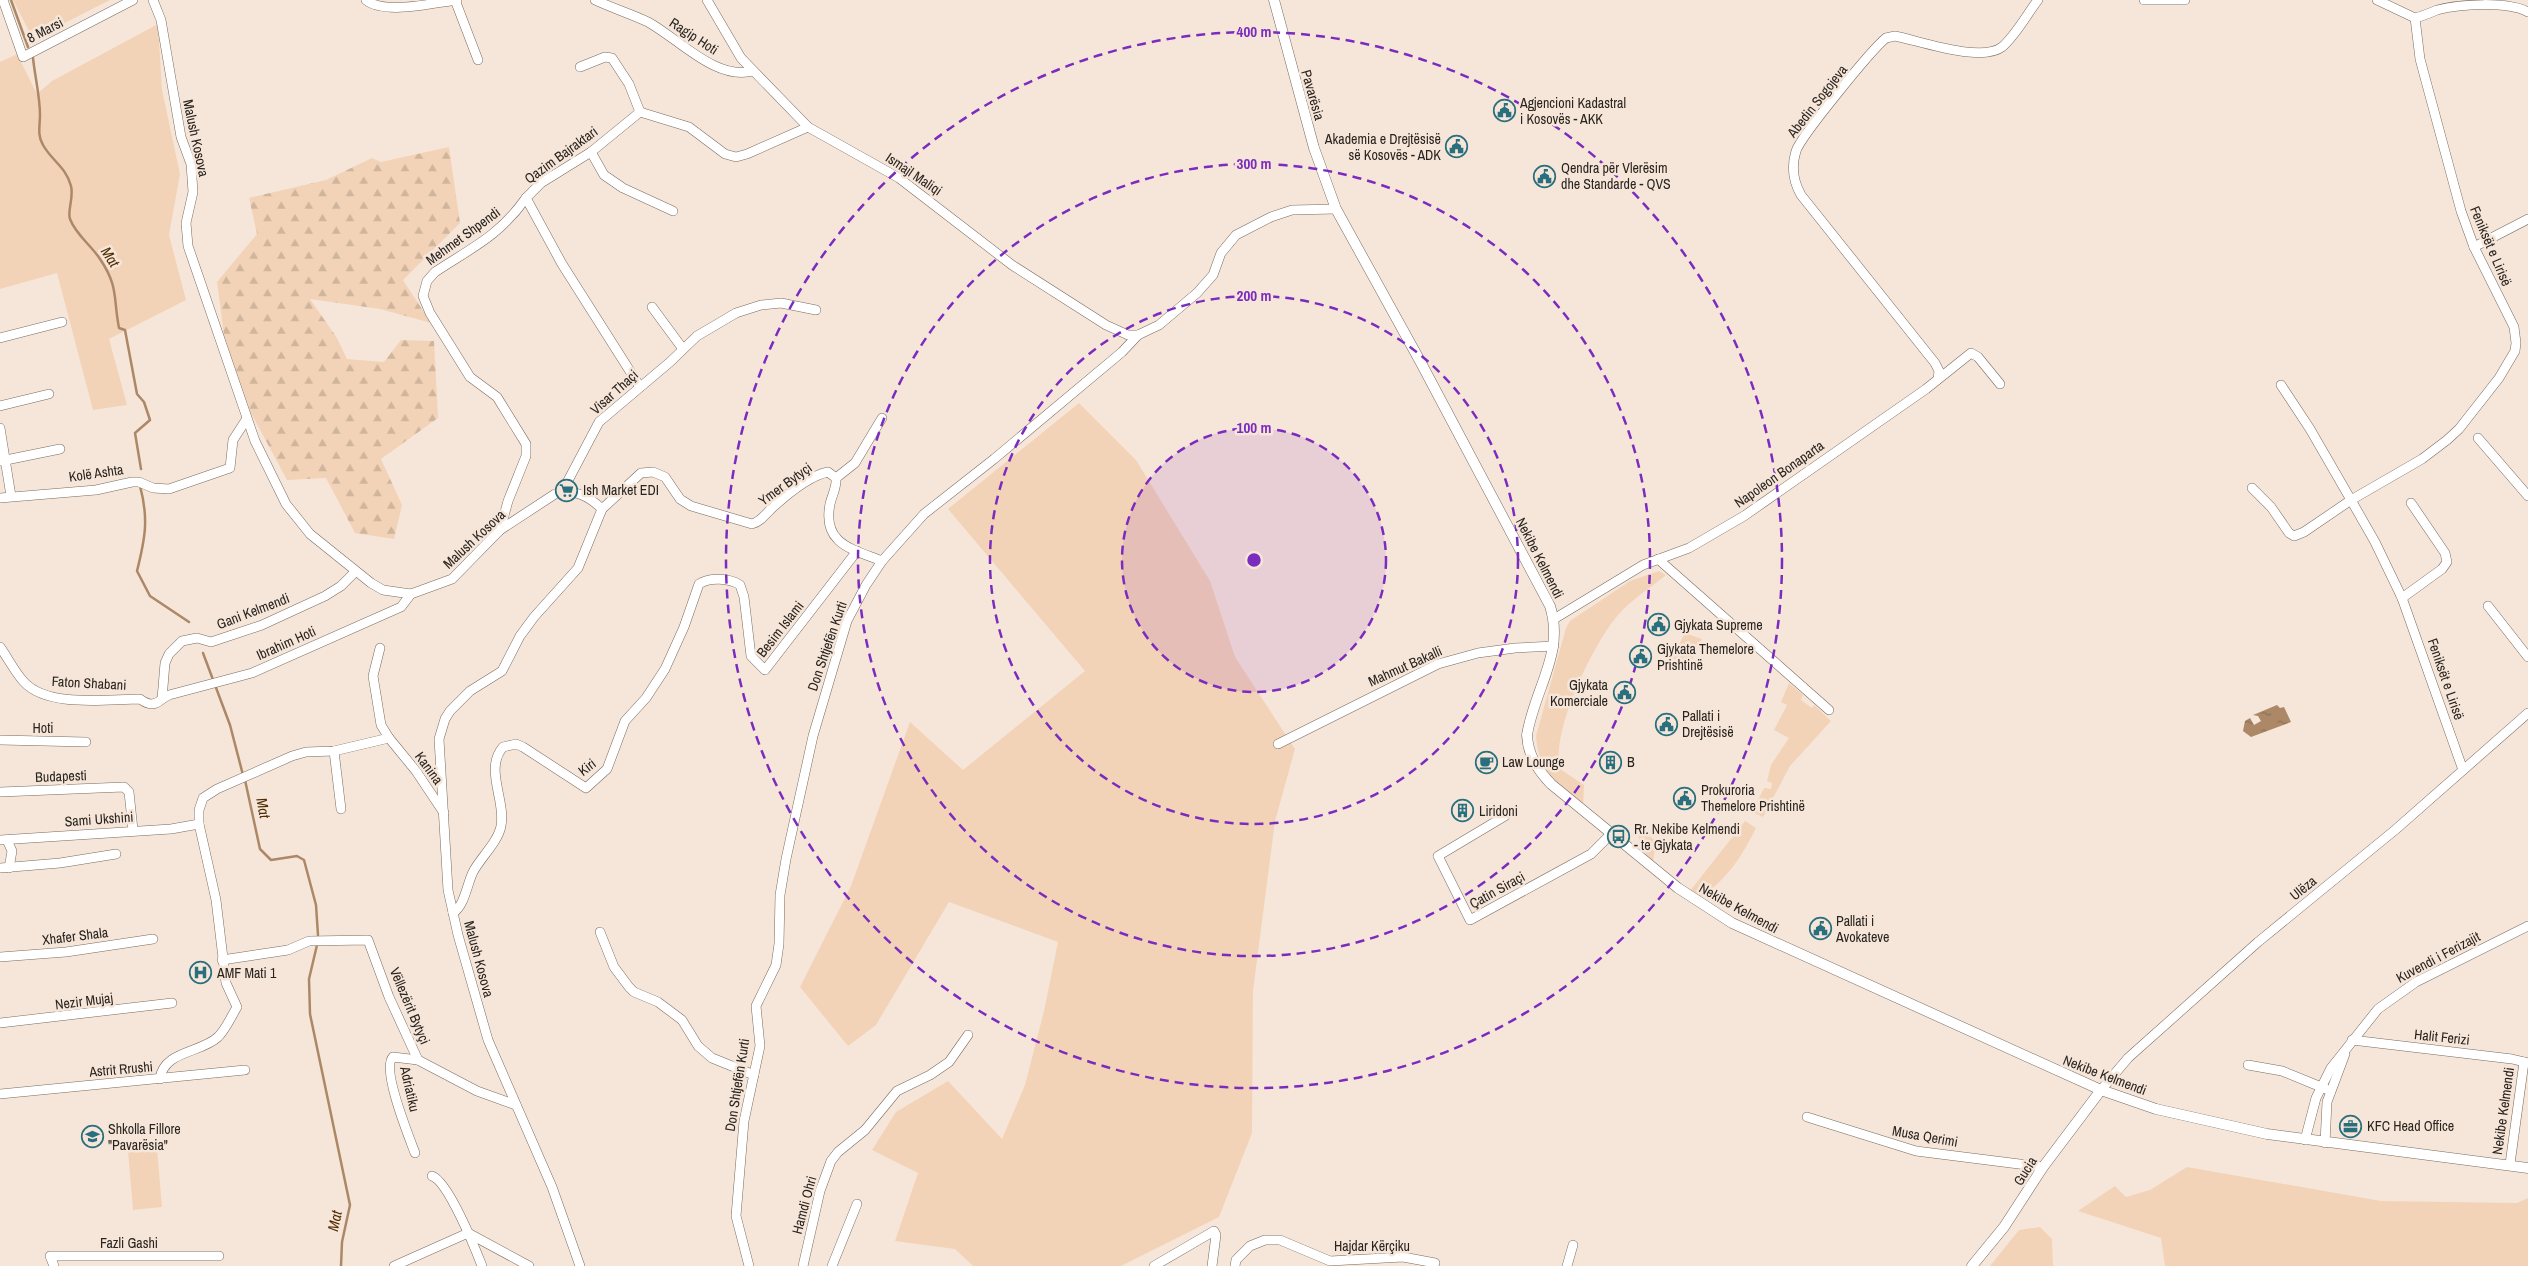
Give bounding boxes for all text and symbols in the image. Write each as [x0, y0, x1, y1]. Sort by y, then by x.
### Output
street label: 8 Marsi [24, 13, 66, 47]
street label: Ragip Hoti [666, 14, 722, 58]
text: 400 m [1237, 21, 1271, 42]
street label: Abedin Sogojeva [1782, 61, 1851, 142]
street label: Pavarësia [1297, 68, 1329, 123]
place label: Agjencioni Kadastral i Kosovës - AKK [1519, 94, 1626, 128]
street label: Malush Kosova [179, 98, 213, 179]
public building icon: Agjencioni Kadastral i Kosovës - AKK [1492, 99, 1516, 123]
street label: Qazim Bajraktari [521, 122, 601, 188]
place label: Akademia e Drejtësisë së Kosovës - ADK [1324, 130, 1441, 164]
public building icon: Akademia e Drejtësisë së Kosovës - ADK [1445, 135, 1469, 159]
street label: Ismajl Maliqi [882, 149, 946, 199]
text: 300 m [1237, 153, 1271, 174]
place label: Qendra për Vlerësim dhe Standarde - QVS [1561, 159, 1671, 193]
public building icon: Qendra për Vlerësim dhe Standarde - QVS [1533, 164, 1557, 188]
street label: Mehmet Shpendi [422, 203, 504, 269]
street label: Feniksët e Lirisë [2466, 203, 2516, 289]
water label: Mat [96, 242, 125, 272]
text: 200 m [1237, 285, 1271, 306]
street label: Visar Thaçi [586, 366, 642, 418]
text: 100 m [1237, 417, 1271, 438]
street label: Napoleon Bonaparta [1731, 436, 1828, 512]
street label: Ymer Bytyçi [755, 459, 815, 509]
street label: Kolë Ashta [68, 460, 125, 486]
supermarket icon: Ish Market EDI [555, 478, 579, 502]
place label: Ish Market EDI [583, 481, 659, 499]
street label: Malush Kosova [439, 505, 509, 572]
street label: Nekibe Kelmendi [1512, 515, 1568, 601]
centre of rings [1245, 551, 1263, 569]
street label: Gani Kelmendi [214, 589, 292, 633]
street label: Besim Islami [752, 597, 808, 661]
street label: Don Shtjefën Kurti [803, 599, 851, 693]
public building icon: Gjykata Supreme [1646, 613, 1670, 637]
place label: Gjykata Supreme [1674, 616, 1763, 634]
street label: Ibrahim Hoti [253, 622, 319, 664]
street label: Feniksët e Lirisë [2424, 636, 2468, 722]
place label: Gjykata Themelore Prishtinë [1657, 640, 1754, 674]
street label: Mahmut Bakalli [1365, 642, 1445, 690]
public building icon: Gjykata Themelore Prishtinë [1629, 645, 1653, 669]
street label: Faton Shabani [51, 672, 127, 694]
place label: Gjykata Komerciale [1550, 676, 1609, 710]
public building icon: Gjykata Komerciale [1612, 681, 1636, 705]
place label: Pallati i Drejtësisë [1682, 707, 1734, 741]
public building icon: Pallati i Drejtësisë [1654, 712, 1678, 736]
street label: Hoti [32, 719, 54, 737]
street label: Kanina [411, 748, 447, 789]
cafe icon: Law Lounge [1474, 750, 1498, 774]
building icon: B [1599, 750, 1623, 774]
place label: Law Lounge [1502, 753, 1565, 771]
place label: B [1627, 753, 1635, 771]
street label: Kiri [574, 754, 600, 780]
street label: Budapesti [35, 766, 87, 786]
place label: Prokuroria Themelore Prishtinë [1701, 781, 1805, 815]
public building icon: Prokuroria Themelore Prishtinë [1673, 786, 1697, 810]
water label: Mat [251, 796, 276, 821]
building icon: Liridoni [1451, 799, 1475, 823]
place label: Liridoni [1479, 802, 1518, 820]
street label: Sami Ukshini [64, 808, 134, 830]
place label: Rr. Nekibe Kelmendi - te Gjykata [1634, 820, 1740, 854]
bus stop icon: Rr. Nekibe Kelmendi - te Gjykata [1606, 825, 1630, 849]
street label: Çatin Siraçi [1466, 867, 1528, 913]
street label: Ulëza [2286, 871, 2321, 904]
street label: Nekibe Kelmendi [1696, 879, 1782, 937]
place label: Pallati i Avokateve [1835, 912, 1889, 946]
public building icon: Pallati i Avokateve [1808, 917, 1832, 941]
street label: Malush Kosova [460, 919, 498, 1000]
street label: Xhafer Shala [41, 923, 110, 949]
street label: Kuvendi i Ferizajit [2393, 927, 2483, 987]
hospital icon: AMF Mati 1 [189, 961, 213, 985]
place label: AMF Mati 1 [216, 964, 277, 982]
street label: Vëllezërit Bytyçi [386, 965, 434, 1047]
street label: Nezir Mujaj [54, 989, 114, 1013]
street label: Halit Ferizi [2413, 1025, 2471, 1049]
street label: Don Shtjefën Kurti [721, 1037, 753, 1133]
street label: Nekibe Kelmendi [2061, 1051, 2149, 1099]
street label: Astrit Rrushi [87, 1057, 154, 1081]
street label: Adriatiku [396, 1064, 424, 1113]
street label: Nekibe Kelmendi [2488, 1066, 2518, 1156]
office icon: KFC Head Office [2339, 1114, 2363, 1138]
place label: KFC Head Office [2367, 1117, 2454, 1135]
place label: Shkolla Fillore "Pavarësia" [108, 1120, 181, 1154]
street label: Musa Qerimi [1891, 1121, 1959, 1151]
school or university icon: Shkolla Fillore "Pavarësia" [80, 1125, 104, 1149]
street label: Gucia [2009, 1153, 2041, 1189]
street label: Hamdi Ohri [788, 1174, 820, 1236]
water label: Mat [322, 1208, 347, 1233]
street label: Fazli Gashi [100, 1234, 158, 1252]
street label: Hajdar Kërçiku [1334, 1237, 1410, 1255]

